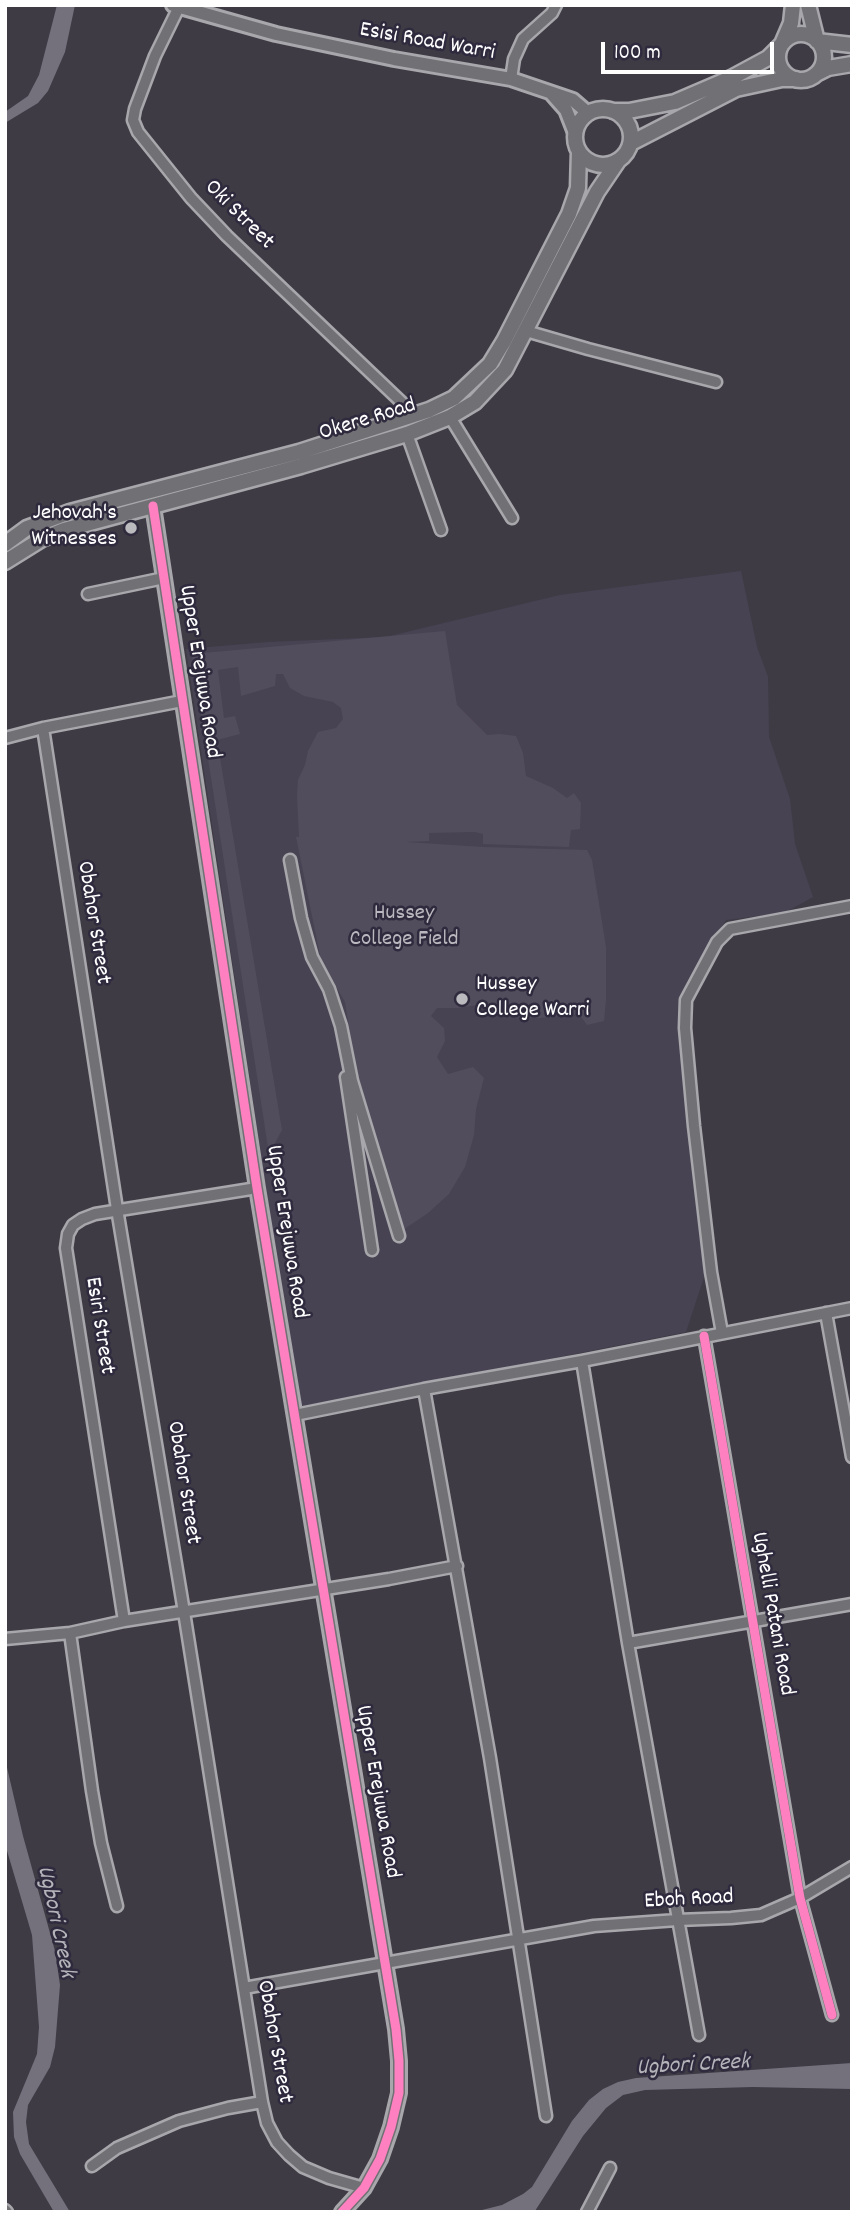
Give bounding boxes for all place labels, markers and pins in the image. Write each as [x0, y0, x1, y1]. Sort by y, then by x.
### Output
place label: Jehovah's Witnesses [31, 501, 117, 555]
marker: Jehovah's Witnesses [123, 520, 139, 536]
place label: Hussey College Warri [476, 972, 589, 1026]
marker: Hussey College Warri [454, 991, 470, 1007]

